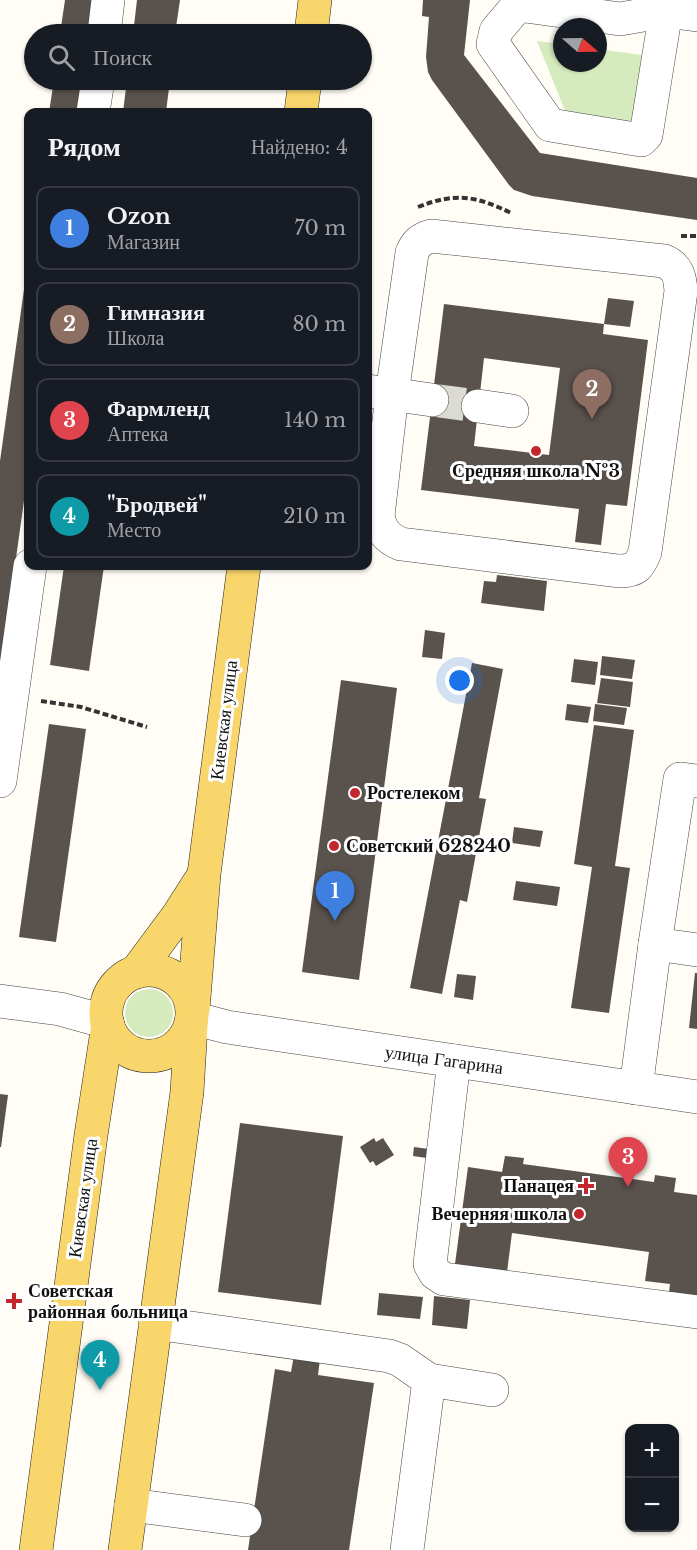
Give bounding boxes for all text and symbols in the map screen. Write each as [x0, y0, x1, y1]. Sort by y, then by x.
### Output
north arrow [553, 18, 607, 72]
search box [24, 24, 372, 90]
icon: search [45, 41, 78, 74]
text: Поиск [93, 44, 152, 71]
text: Рядом [48, 131, 121, 163]
text: Найдено: 4 [251, 135, 348, 159]
text: Ozon [107, 203, 171, 230]
text: 1 [65, 216, 74, 240]
text: 70 m [294, 216, 346, 240]
text: Магазин [107, 230, 180, 254]
text: Гимназия [107, 299, 205, 326]
text: 2 [63, 312, 76, 336]
text: 80 m [292, 312, 346, 336]
text: Школа [107, 326, 164, 350]
pin: 2 [572, 370, 612, 419]
text: Фармленд [107, 395, 210, 422]
text: 3 [63, 408, 76, 432]
text: 140 m [284, 408, 346, 432]
text: Аптека [107, 422, 168, 446]
marker: Средняя школа №3 [529, 444, 543, 458]
place label: Средняя школа №3 [452, 460, 620, 482]
text: "Бродвей" [107, 491, 207, 518]
text: 4 [63, 504, 76, 528]
text: 210 m [283, 504, 346, 528]
text: Место [107, 518, 161, 542]
street label: Киевская улица [206, 659, 242, 781]
your location [445, 666, 474, 695]
place label: Ростелеком [367, 782, 461, 804]
marker: Ростелеком [348, 786, 362, 800]
place label: Советский 628240 [346, 835, 511, 857]
marker: Советский 628240 [327, 839, 341, 853]
pin: 1 [316, 872, 354, 921]
street label: улица Гагарина [383, 1041, 505, 1079]
street label: Киевская улица [64, 1137, 102, 1259]
pin: 3 [608, 1138, 648, 1187]
place label: Панацея [504, 1175, 574, 1197]
marker: Панацея [579, 1179, 593, 1193]
place label: Вечерняя школа [431, 1203, 567, 1225]
marker: Вечерняя школа [572, 1207, 586, 1221]
place label: Советская районная больница [28, 1280, 188, 1323]
marker: Советская районная больница [5, 1292, 23, 1310]
pin: 4 [80, 1340, 120, 1390]
map controls [625, 1424, 679, 1532]
button: + [625, 1424, 679, 1478]
button: − [625, 1478, 679, 1532]

